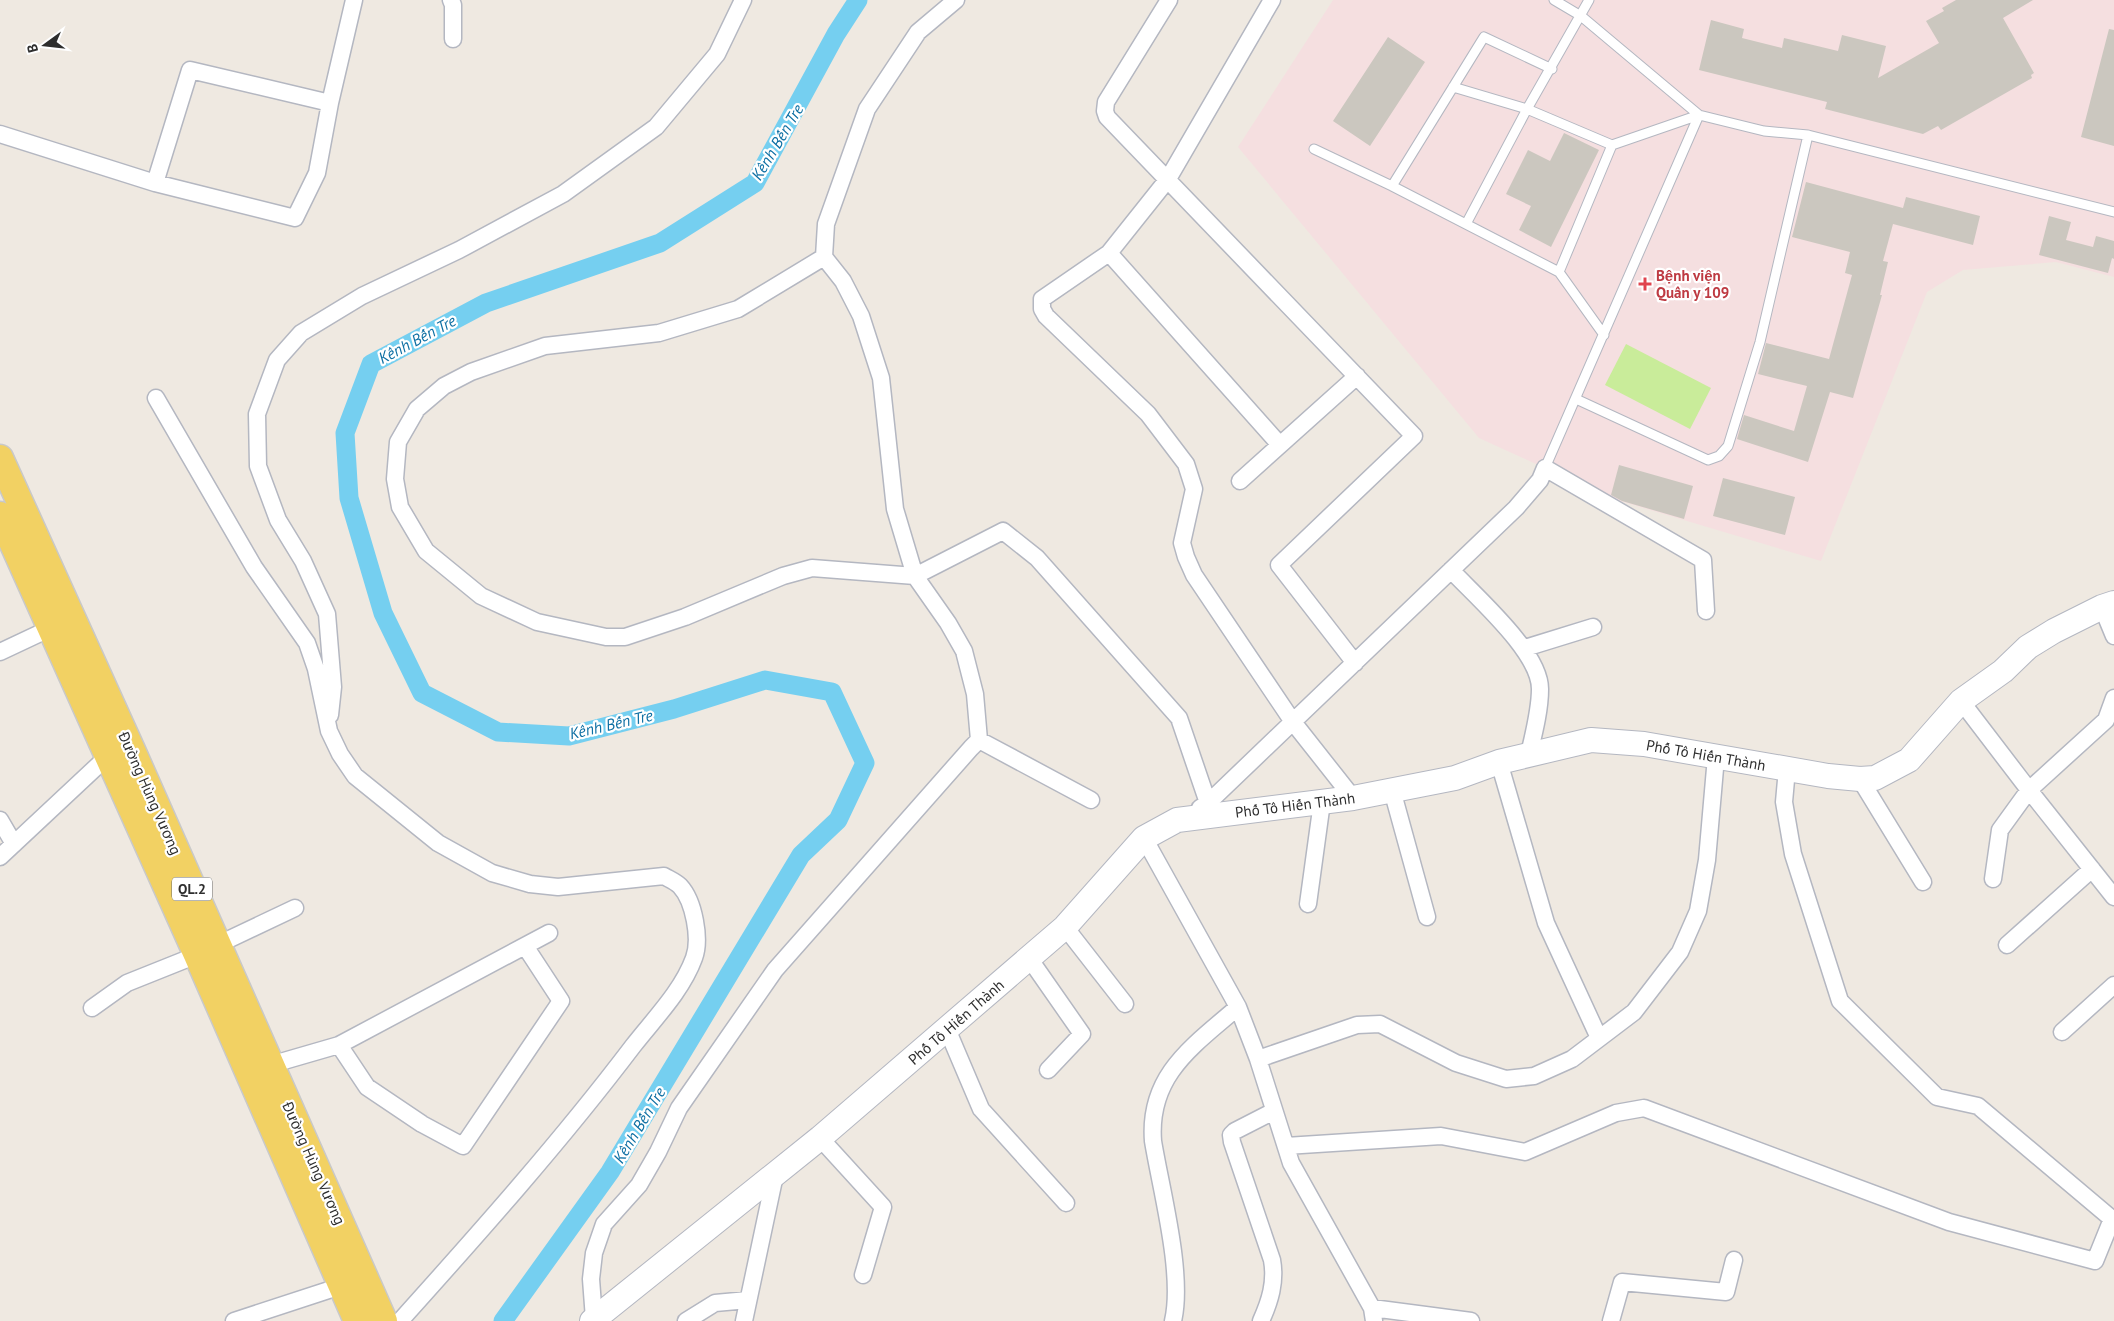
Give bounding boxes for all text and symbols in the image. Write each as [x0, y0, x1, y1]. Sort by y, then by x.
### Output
north arrow [20, 20, 70, 70]
text: B [23, 42, 42, 55]
water label: Kênh Bến Tre [747, 100, 808, 184]
place label: Bệnh viện Quân y 109 [1656, 266, 1729, 302]
marker: Bệnh viện Quân y 109 [1638, 277, 1652, 291]
water label: Kênh Bến Tre [375, 310, 460, 368]
water label: Kênh Bến Tre [567, 705, 655, 743]
street label: Đường Hùng Vương [114, 728, 186, 857]
street label: Phố Tô Hiến Thành [1645, 735, 1767, 775]
street label: Phố Tô Hiến Thành [1234, 788, 1356, 822]
road number: QL.2 [172, 878, 212, 901]
street label: Phố Tô Hiến Thành [904, 975, 1008, 1069]
water label: Kênh Bến Tre [609, 1083, 670, 1167]
street label: Đường Hùng Vương [278, 1098, 350, 1227]

